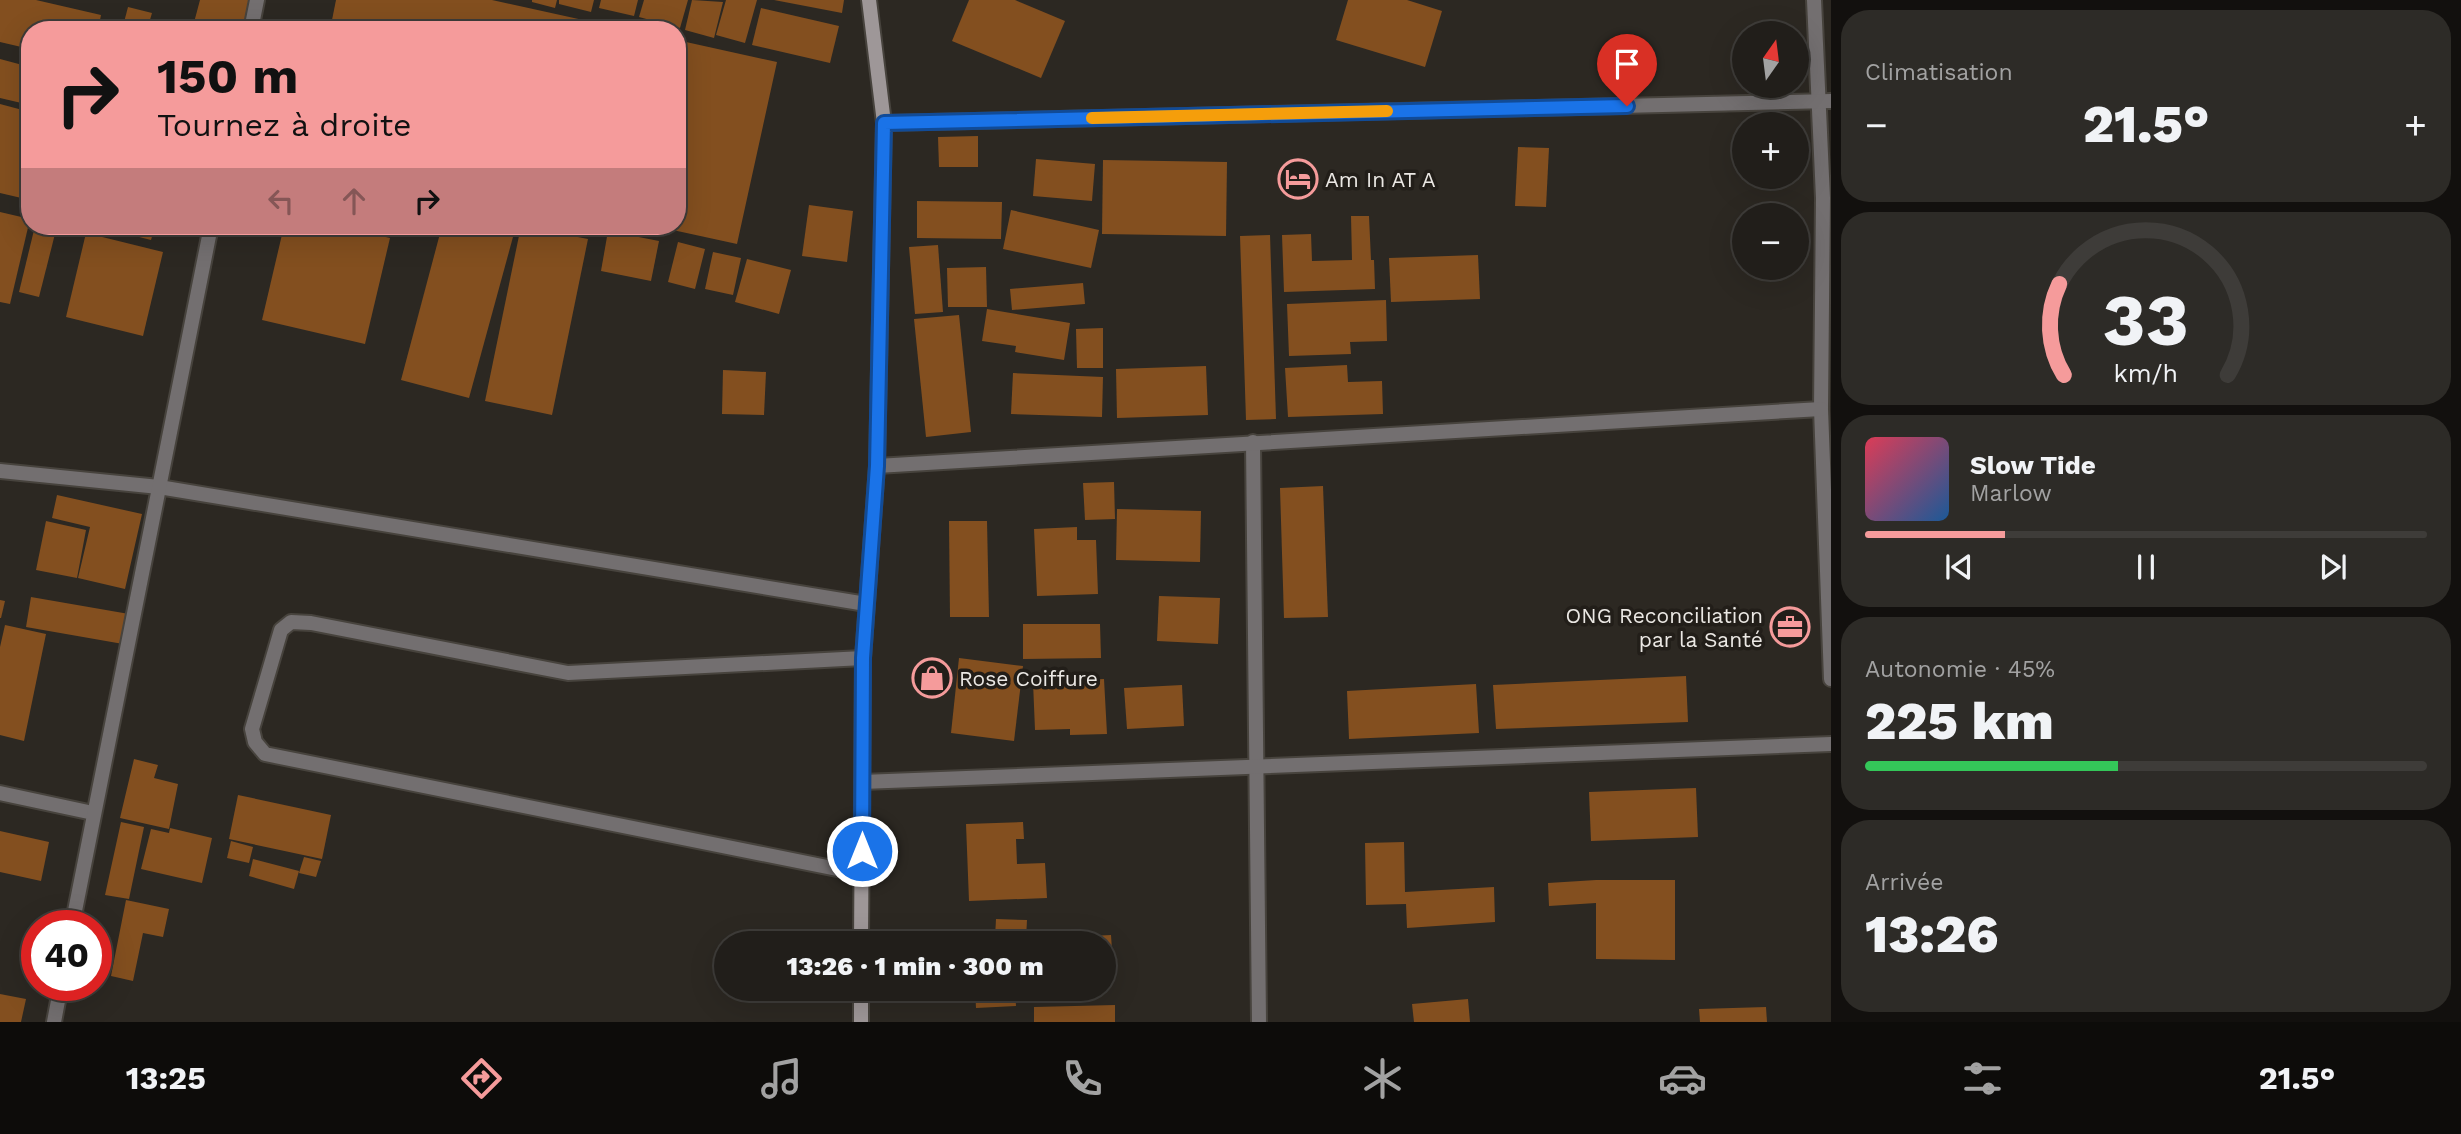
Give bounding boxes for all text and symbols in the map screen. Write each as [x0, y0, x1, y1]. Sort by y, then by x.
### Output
north arrow [1732, 21, 1810, 98]
map controls [1732, 21, 1809, 280]
pin [1597, 34, 1657, 106]
icon: arrive [1608, 45, 1646, 83]
text: 150 m [157, 47, 298, 105]
icon: right [42, 49, 133, 140]
text: Climatisation [1865, 59, 2013, 86]
text: 21.5° [2083, 94, 2209, 155]
text: − [1865, 103, 1888, 147]
text: + [2404, 103, 2427, 147]
text: Tournez à droite [157, 106, 412, 144]
button: + [1732, 112, 1809, 189]
hotel icon: Am In AT A [1277, 158, 1319, 200]
place label: Am In AT A [1325, 167, 1436, 192]
icon: left [262, 182, 300, 220]
icon: ahead [335, 182, 373, 220]
icon: right [408, 182, 446, 220]
button: − [1732, 203, 1809, 280]
text: 33 [2103, 277, 2189, 363]
text: km/h [2114, 358, 2178, 387]
text: Slow Tide [1970, 450, 2096, 480]
text: Marlow [1970, 480, 2052, 507]
icon: previous [1940, 548, 1978, 586]
icon: pause [2127, 548, 2165, 586]
icon: next [2314, 548, 2352, 586]
place label: ONG Reconciliation par la Santé [1566, 603, 1763, 652]
office icon: ONG Reconciliation par la Santé [1769, 606, 1811, 648]
text: Autonomie · 45% [1865, 656, 2055, 683]
shop icon: Rose Coiffure [911, 657, 953, 699]
place label: Rose Coiffure [959, 666, 1098, 691]
text: 225 km [1865, 691, 2054, 752]
position arrow [825, 814, 899, 888]
text: Arrivée [1865, 869, 1944, 896]
text: 13:26 [1865, 904, 1998, 965]
speed limit sign: 40 [21, 910, 112, 1001]
text: 13:26 · 1 min · 300 m [786, 951, 1044, 981]
icon: directions [457, 1054, 506, 1103]
icon: music [757, 1054, 806, 1103]
icon: phone [1058, 1054, 1107, 1103]
icon: climate [1358, 1054, 1407, 1103]
icon: car [1658, 1054, 1707, 1103]
icon: filters [1958, 1054, 2007, 1103]
text: 13:25 [126, 1059, 206, 1097]
text: 21.5° [2259, 1059, 2335, 1097]

